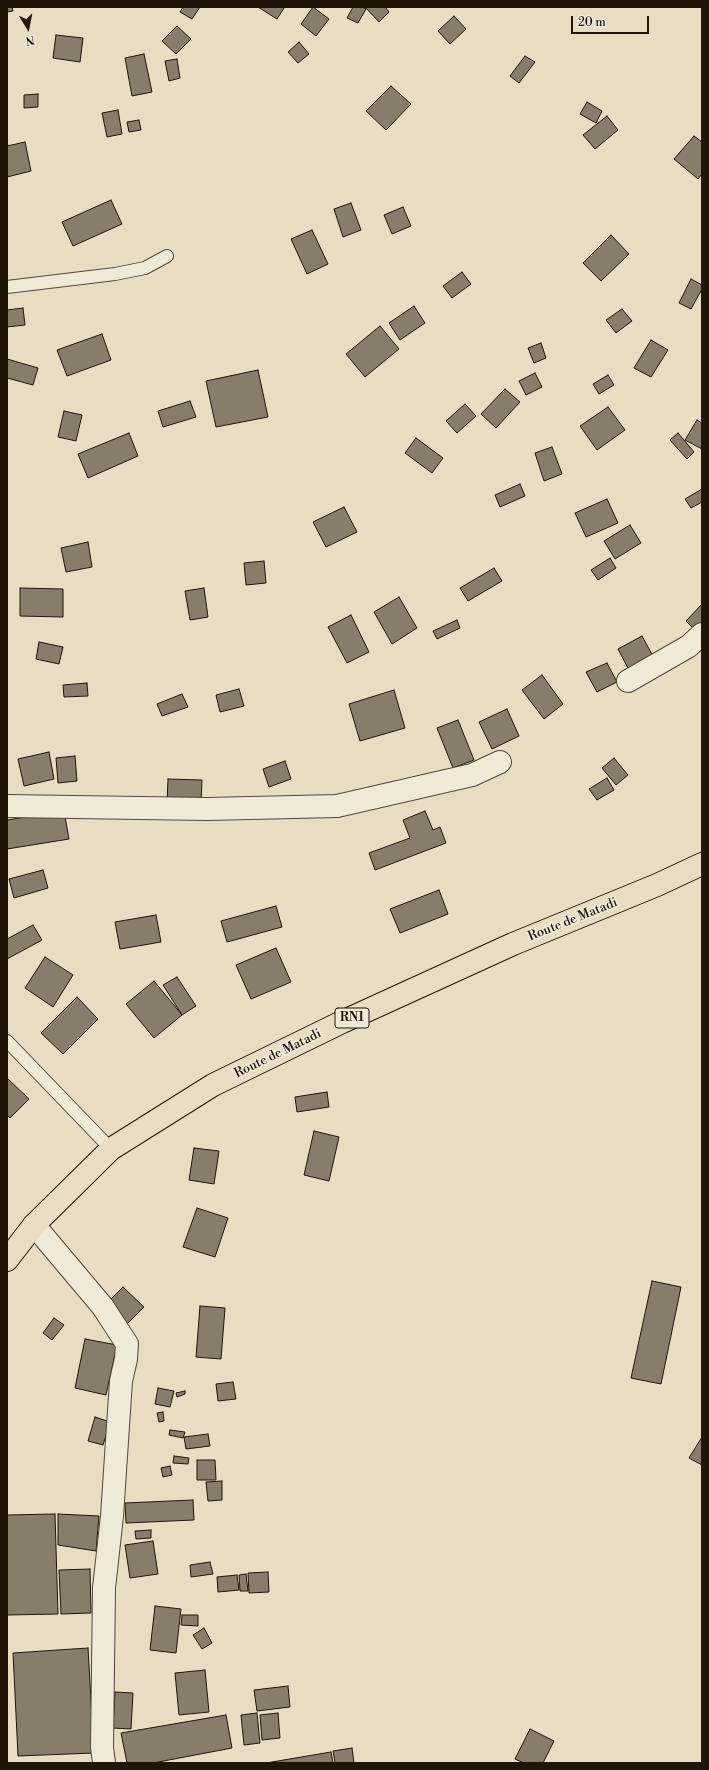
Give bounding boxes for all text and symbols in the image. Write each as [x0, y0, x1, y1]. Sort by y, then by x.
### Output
north arrow [8, 8, 48, 48]
scale bar [573, 8, 651, 34]
text: 20 m [578, 15, 606, 30]
text: N [25, 32, 36, 47]
street label: Route de Matadi [526, 895, 620, 945]
road number: RN1 [335, 1008, 369, 1028]
street label: Route de Matadi [232, 1026, 324, 1082]

